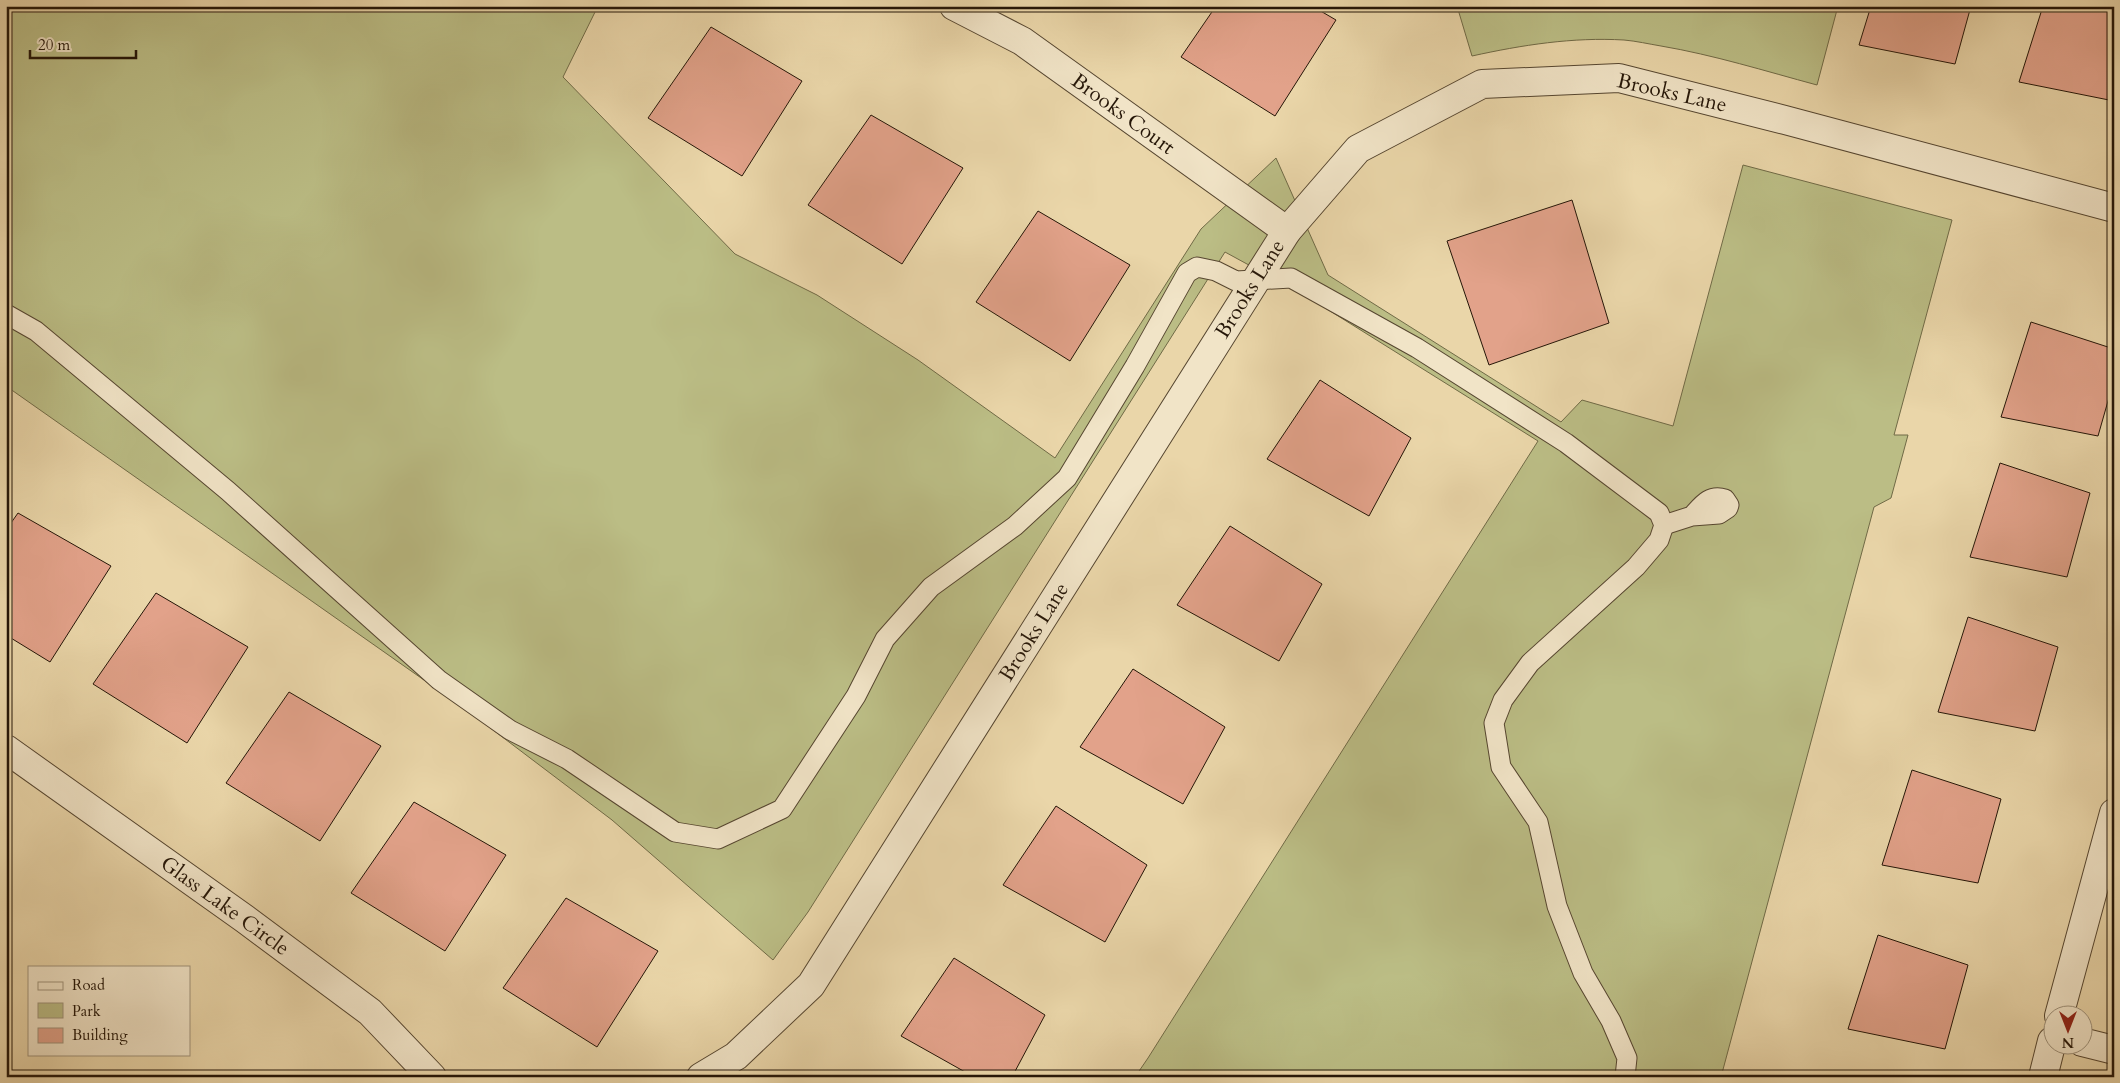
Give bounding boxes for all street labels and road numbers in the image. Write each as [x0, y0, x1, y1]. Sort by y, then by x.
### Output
street label: Brooks Court [1065, 66, 1181, 162]
street label: Brooks Lane [1614, 66, 1730, 120]
street label: Brooks Lane [1208, 234, 1292, 344]
street label: Brooks Lane [992, 577, 1076, 687]
street label: Glass Lake Circle [155, 849, 295, 963]

